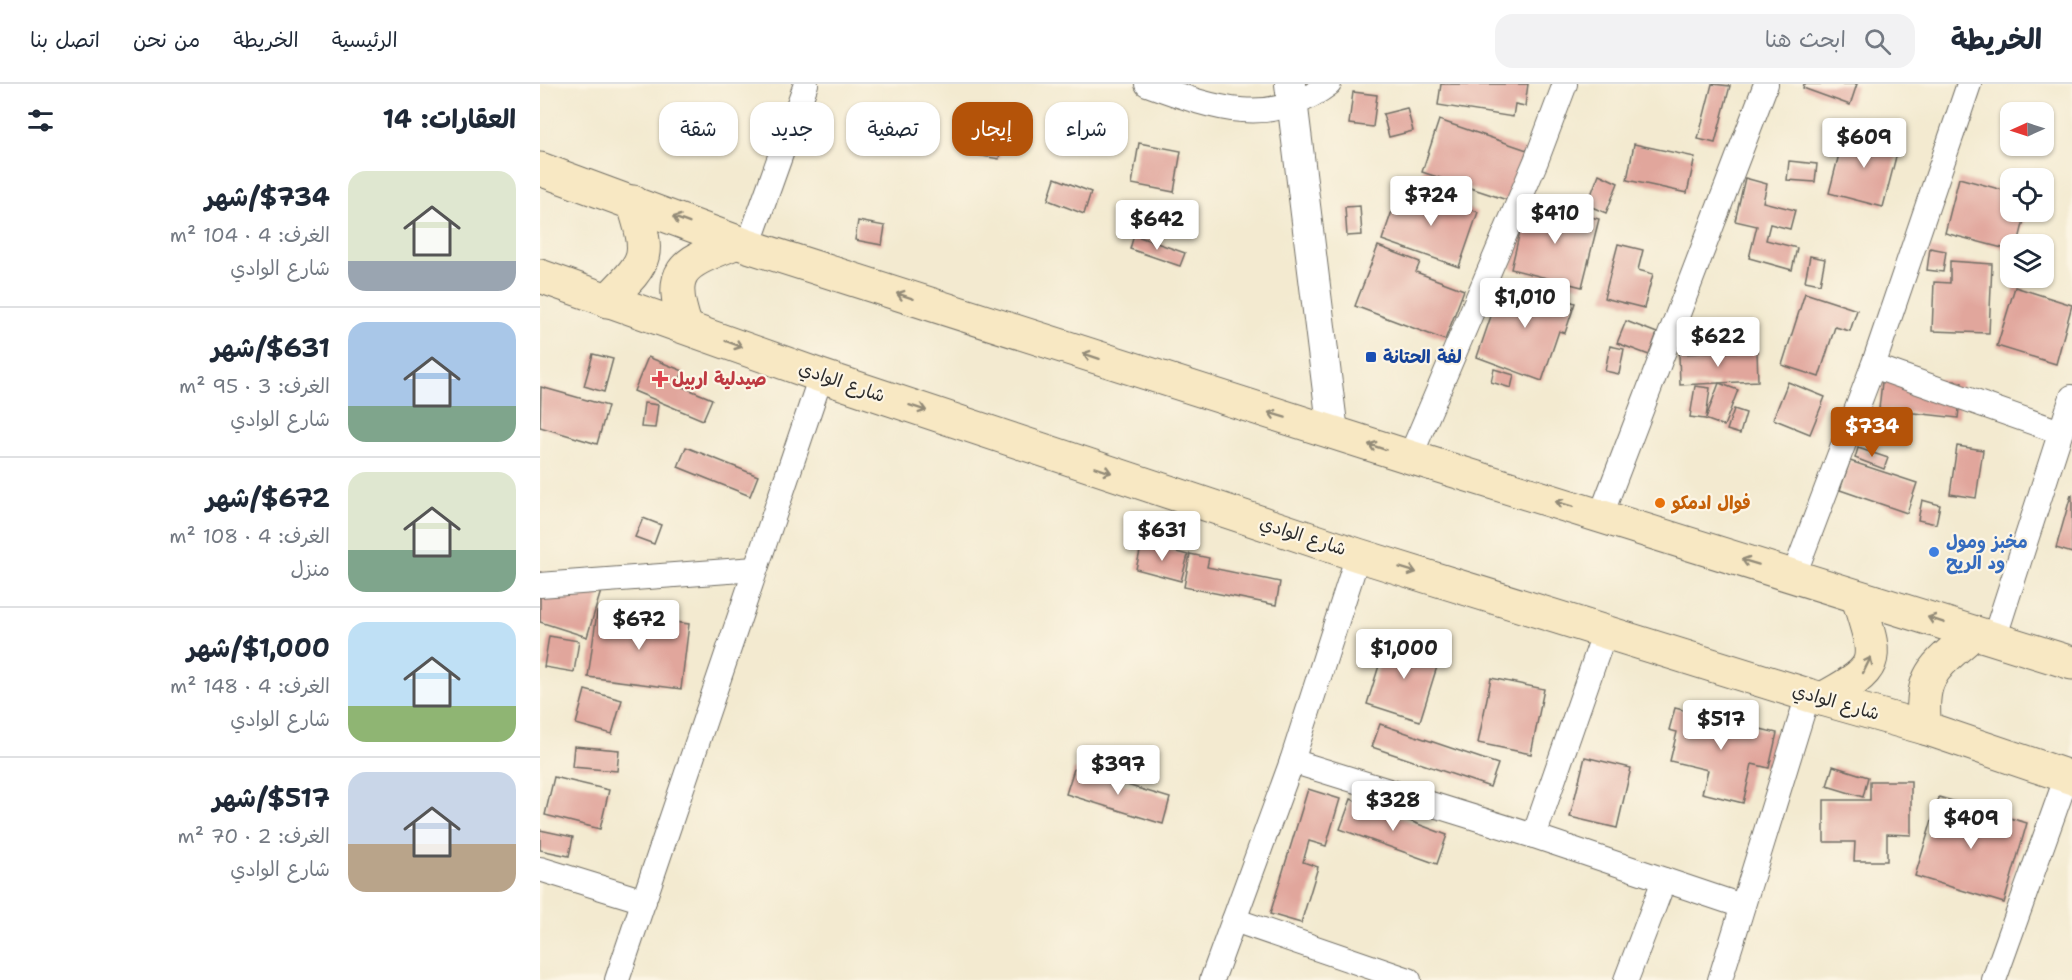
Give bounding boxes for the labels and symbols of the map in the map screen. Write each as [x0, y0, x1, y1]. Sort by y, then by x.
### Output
north arrow [2000, 102, 2054, 156]
pin: $609 [1828, 118, 1900, 169]
pin: $724 [1395, 176, 1467, 227]
pin: $410 [1519, 194, 1591, 245]
pin: $642 [1121, 200, 1193, 251]
one-way arrow [672, 214, 691, 225]
pin: $1,010 [1476, 278, 1574, 329]
one-way arrow [896, 290, 915, 301]
pin: $622 [1682, 317, 1754, 368]
one-way arrow [724, 340, 743, 351]
place label: لفة الحتانة [1383, 345, 1462, 369]
one-way arrow [1082, 350, 1101, 361]
marker: لفة الحتانة [1364, 350, 1378, 364]
street label: شارع الوادي [795, 356, 888, 409]
place label: صيدلية اربيل [672, 367, 767, 391]
marker: صيدلية اربيل [653, 372, 667, 386]
one-way arrow [908, 403, 927, 414]
pin: $734 [1836, 407, 1908, 458]
one-way arrow [1268, 409, 1287, 420]
one-way arrow [1368, 441, 1387, 452]
one-way arrow [1093, 465, 1112, 476]
place label: فوال ادمكو [1670, 491, 1751, 515]
marker: فوال ادمكو [1653, 496, 1667, 510]
one-way arrow [1555, 498, 1574, 509]
pin: $631 [1126, 511, 1198, 562]
street label: شارع الوادي [1256, 511, 1349, 562]
place label: مخبز ومول ود الريح [1946, 530, 2028, 575]
marker: مخبز ومول ود الريح [1927, 545, 1941, 559]
one-way arrow [1741, 556, 1760, 567]
one-way arrow [1398, 565, 1417, 576]
pin: $672 [603, 600, 675, 651]
one-way arrow [1927, 614, 1946, 625]
pin: $1,000 [1355, 629, 1453, 680]
one-way arrow [1862, 656, 1874, 674]
street label: شارع الوادي [1789, 678, 1882, 727]
pin: $517 [1685, 700, 1757, 751]
pin: $397 [1082, 745, 1154, 796]
pin: $328 [1357, 781, 1429, 832]
pin: $409 [1935, 799, 2007, 850]

